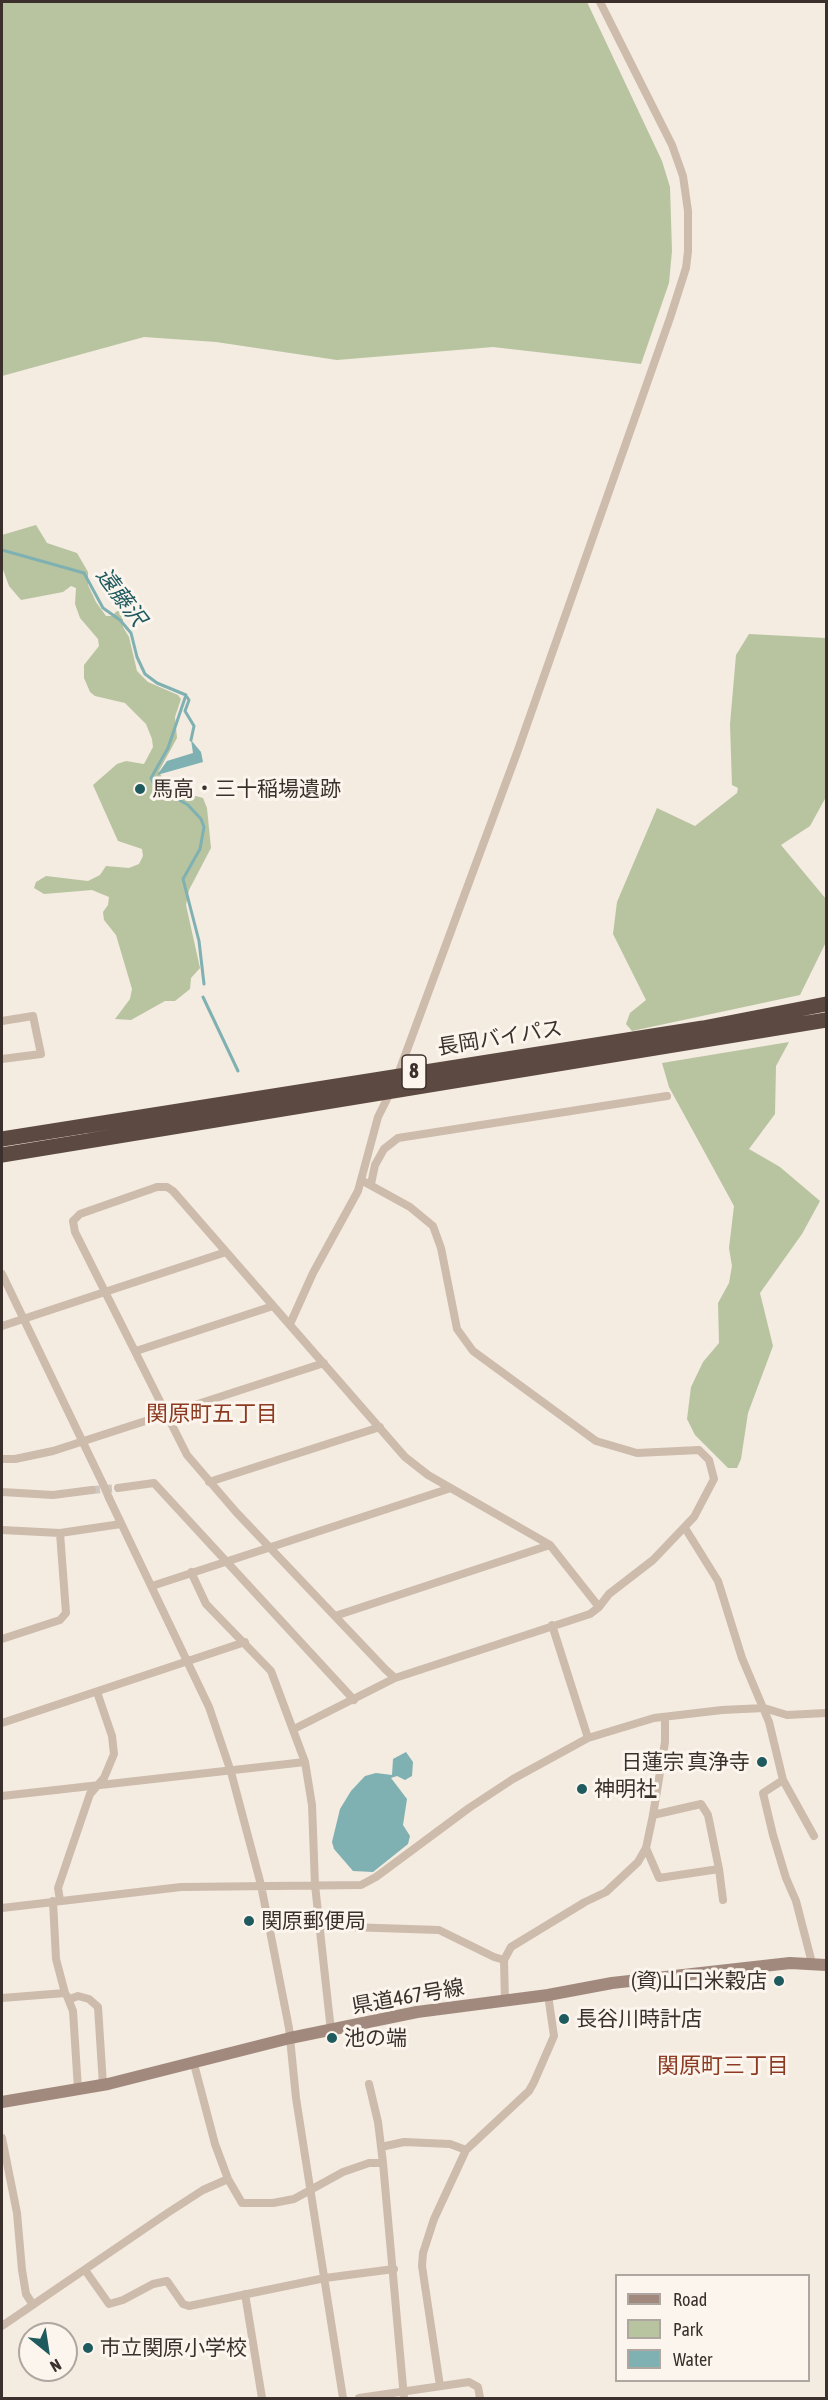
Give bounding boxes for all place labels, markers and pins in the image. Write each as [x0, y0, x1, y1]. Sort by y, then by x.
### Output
place label: 馬高・三十稲場遺跡 [152, 776, 341, 802]
marker: 馬高・三十稲場遺跡 [133, 782, 147, 796]
place label: 日蓮宗 真浄寺 [621, 1749, 750, 1775]
marker: 日蓮宗 真浄寺 [755, 1755, 769, 1769]
place label: 神明社 [594, 1776, 657, 1802]
marker: 神明社 [575, 1782, 589, 1796]
place label: 関原郵便局 [261, 1908, 366, 1934]
marker: 関原郵便局 [242, 1914, 256, 1928]
place label: (資)山口米穀店 [631, 1968, 767, 1994]
marker: (資)山口米穀店 [772, 1974, 786, 1988]
place label: 長谷川時計店 [576, 2006, 702, 2032]
marker: 長谷川時計店 [557, 2012, 571, 2026]
place label: 池の端 [344, 2025, 407, 2051]
marker: 池の端 [325, 2031, 339, 2045]
place label: 市立関原小学校 [100, 2335, 247, 2361]
marker: 市立関原小学校 [81, 2341, 95, 2355]

